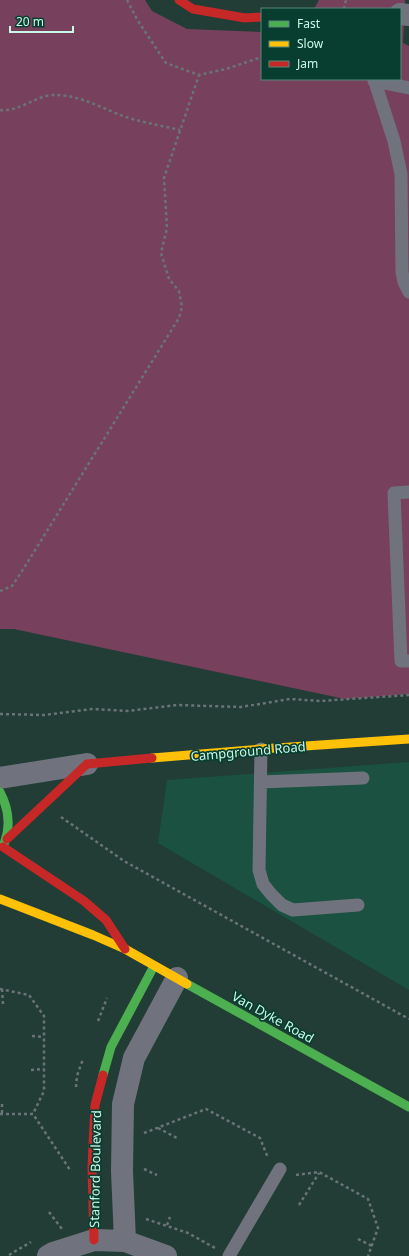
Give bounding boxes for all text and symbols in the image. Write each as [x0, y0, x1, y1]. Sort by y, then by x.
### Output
scale bar [10, 8, 73, 34]
legend [261, 8, 401, 80]
text: 20 m [16, 13, 44, 30]
text: Fast [297, 15, 321, 32]
text: Slow [297, 35, 324, 52]
text: Jam [296, 55, 318, 72]
street label: Campground Road [190, 737, 306, 765]
street label: Van Dyke Road [229, 987, 317, 1047]
street label: Stanford Boulevard [85, 1110, 105, 1228]

